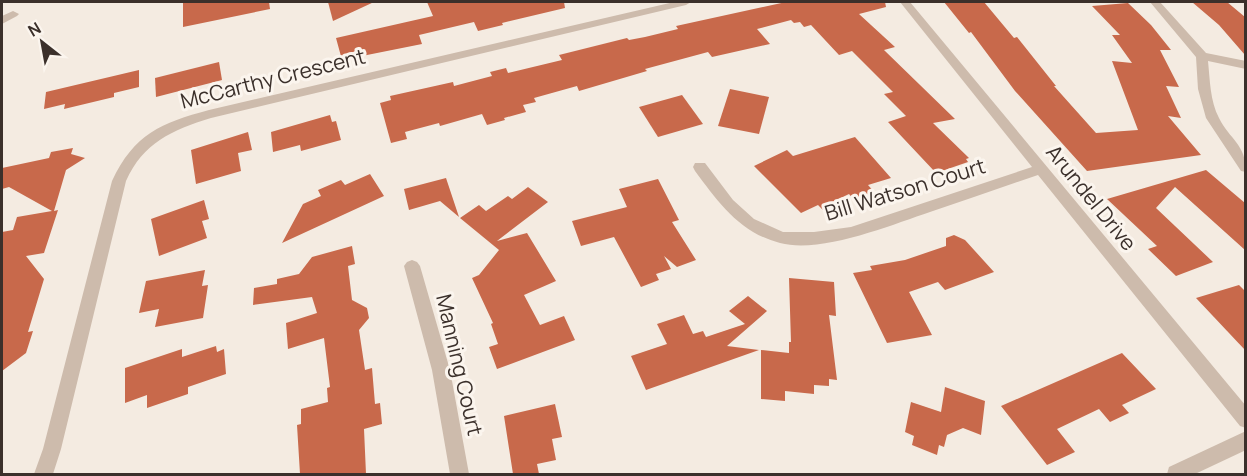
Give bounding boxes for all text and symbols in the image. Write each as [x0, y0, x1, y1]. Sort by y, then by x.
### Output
north arrow [12, 12, 72, 72]
text: N [24, 17, 45, 42]
street label: McCarthy Crescent [177, 42, 368, 115]
street label: Arundel Drive [1040, 139, 1143, 256]
street label: Bill Watson Court [821, 151, 988, 227]
street label: Manning Court [430, 291, 490, 438]

